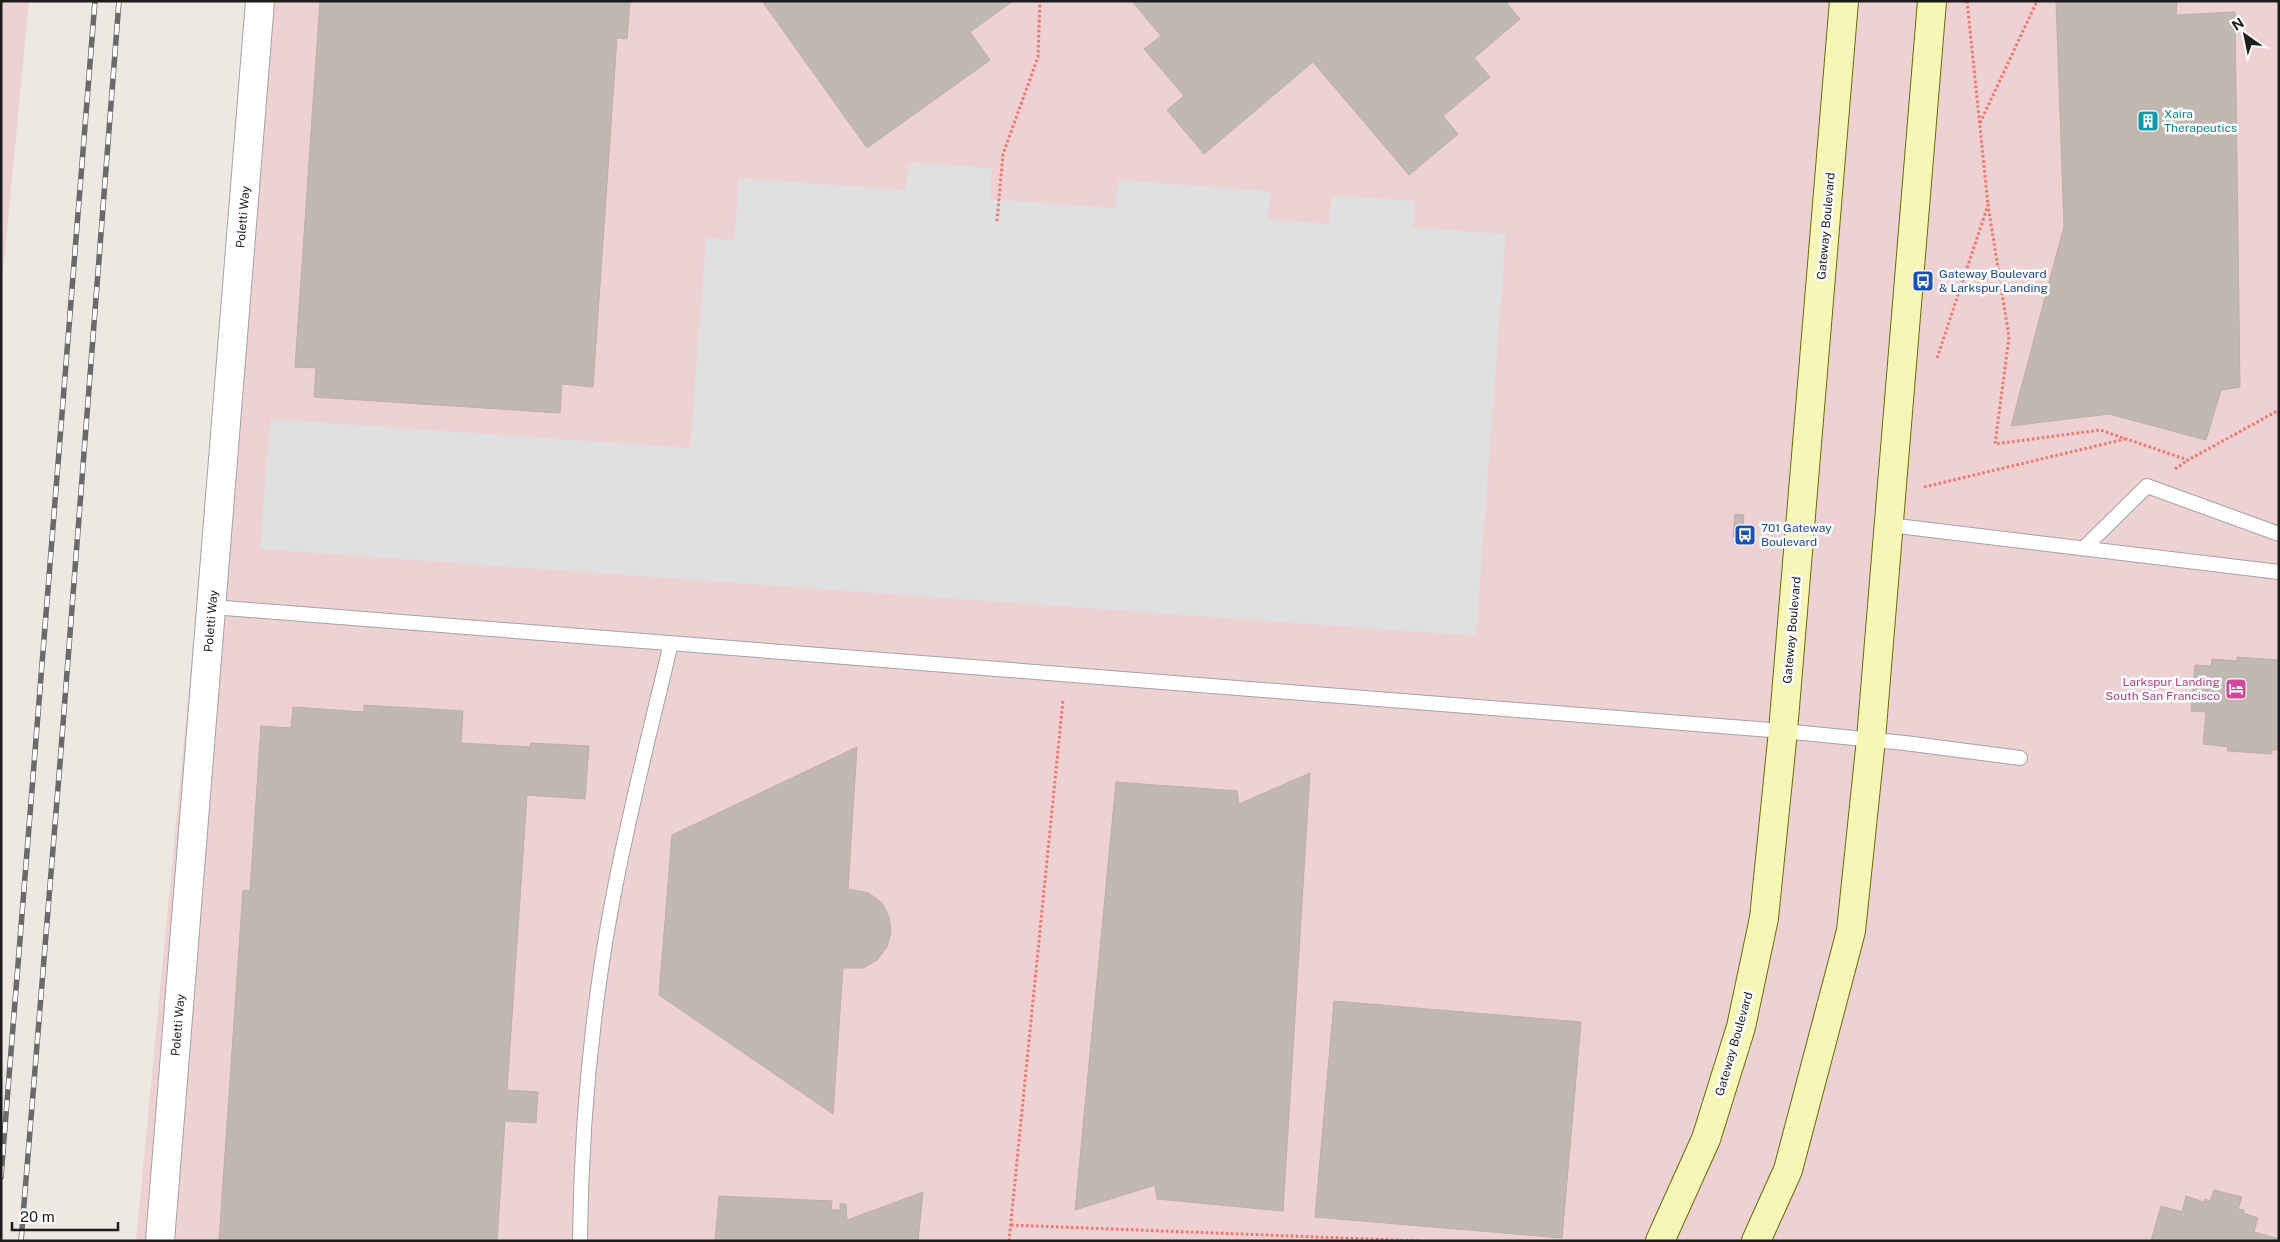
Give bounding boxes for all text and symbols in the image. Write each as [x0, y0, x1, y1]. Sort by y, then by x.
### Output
north arrow [2220, 10, 2270, 60]
text: N [2229, 14, 2247, 34]
place label: Xaira Therapeutics [2164, 107, 2237, 135]
building icon: Xaira Therapeutics [2136, 109, 2160, 133]
street label: Gateway Boulevard [1814, 172, 1838, 280]
street label: Poletti Way [233, 185, 253, 249]
place label: Gateway Boulevard & Larkspur Landing [1939, 267, 2048, 295]
bus stop icon: Gateway Boulevard & Larkspur Landing [1911, 269, 1935, 293]
place label: 701 Gateway Boulevard [1761, 521, 1832, 549]
bus stop icon: 701 Gateway Boulevard [1733, 523, 1757, 547]
street label: Gateway Boulevard [1780, 576, 1804, 684]
street label: Poletti Way [201, 589, 221, 653]
place label: Larkspur Landing South San Francisco [2105, 675, 2220, 703]
hotel icon: Larkspur Landing South San Francisco [2224, 677, 2248, 701]
street label: Gateway Boulevard [1712, 990, 1756, 1098]
street label: Poletti Way [168, 993, 188, 1057]
scale bar [12, 1200, 119, 1232]
text: 20 m [20, 1208, 55, 1225]

